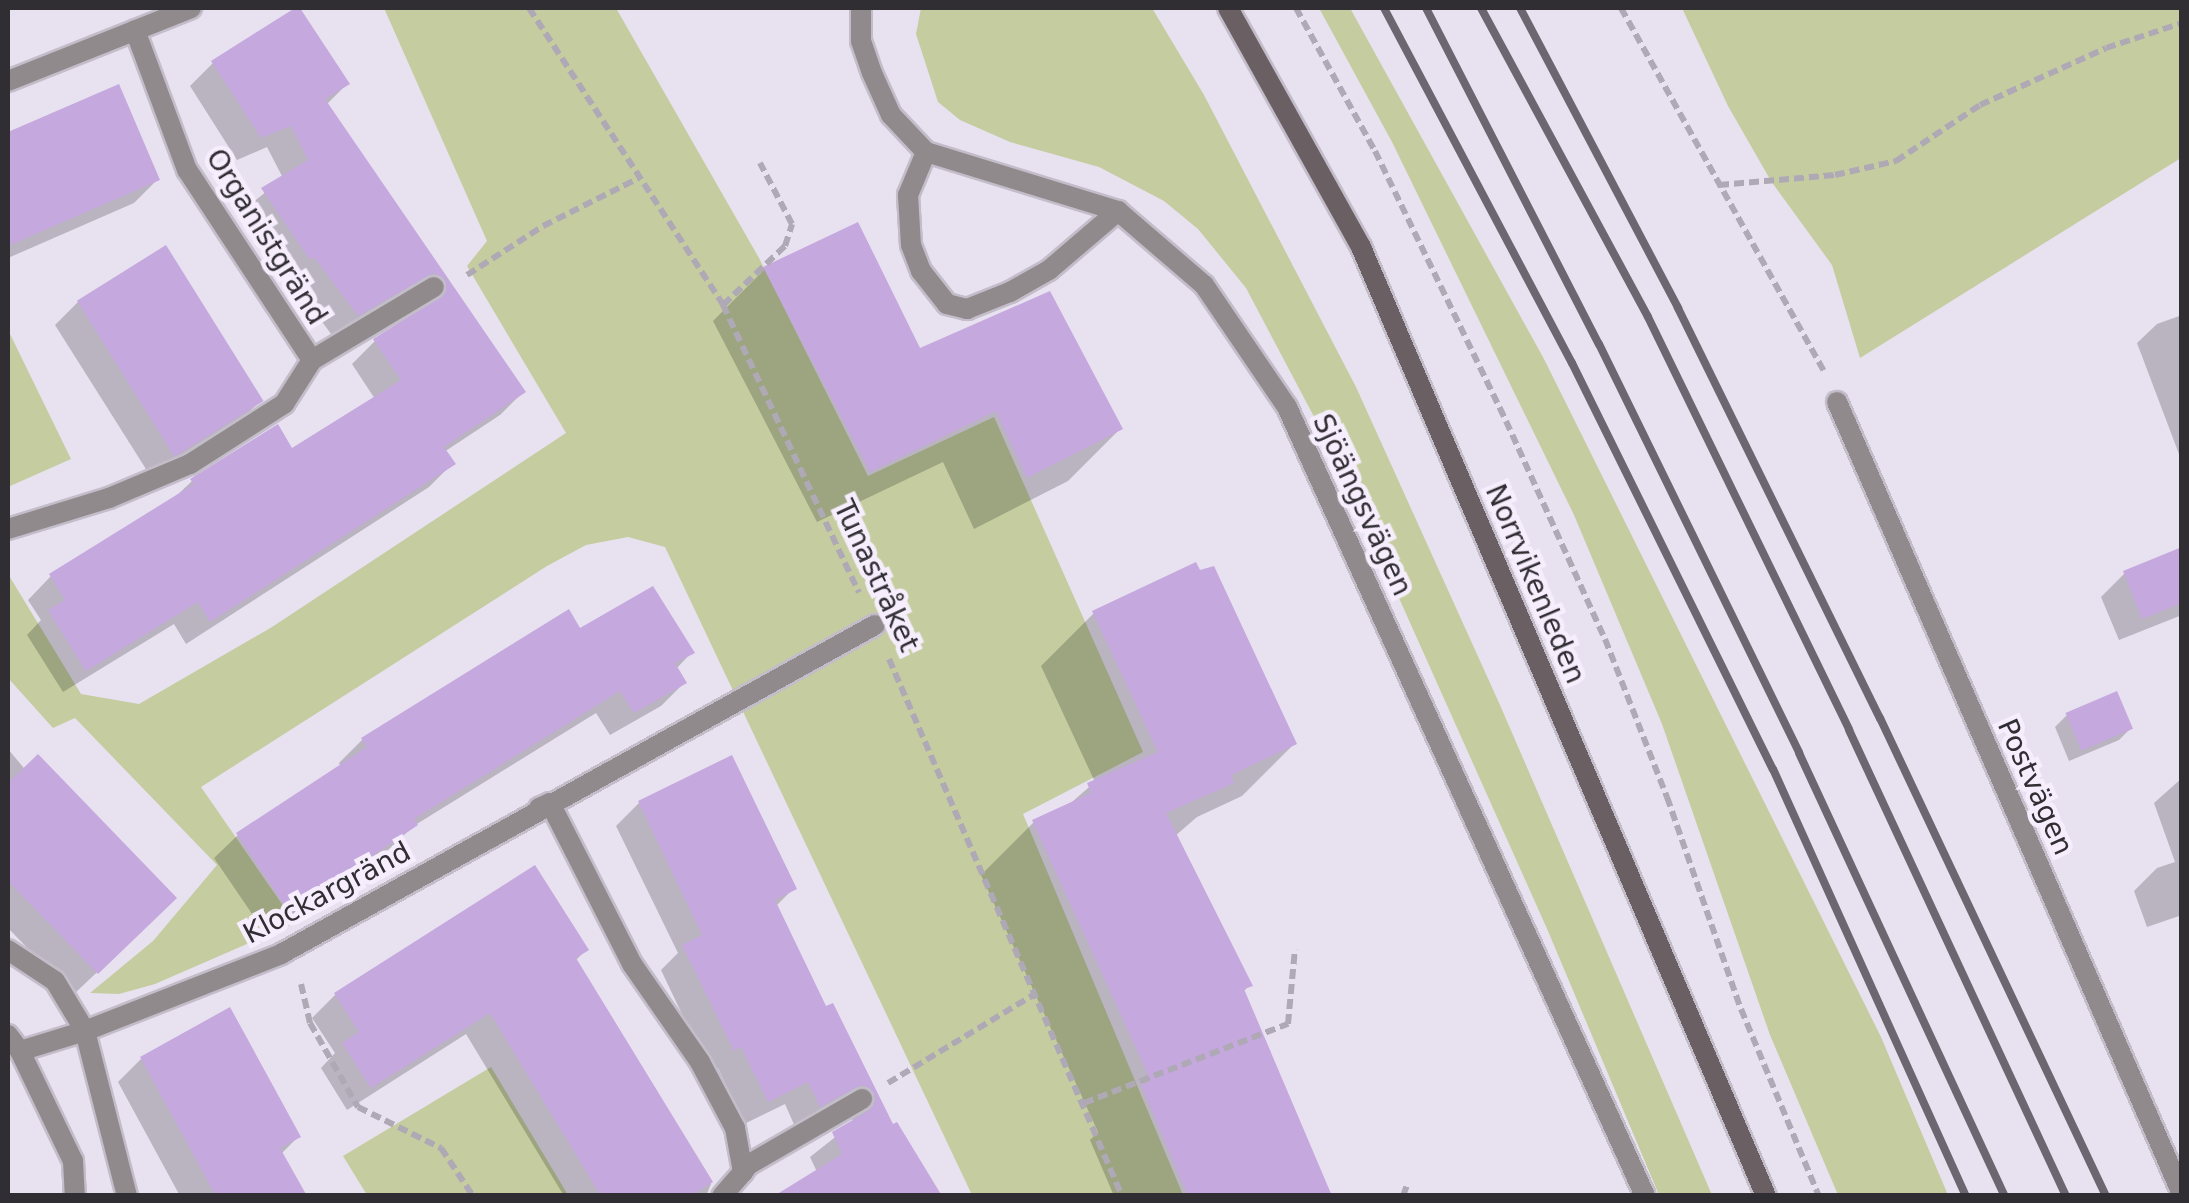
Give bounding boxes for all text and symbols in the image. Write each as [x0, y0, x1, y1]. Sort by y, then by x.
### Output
street label: Organistgränd [198, 143, 334, 331]
street label: Sjöängsvägen [1305, 409, 1419, 601]
street label: Norrvikenleden [1478, 479, 1592, 689]
street label: Tunastråket [826, 495, 926, 657]
street label: Postvägen [1990, 714, 2080, 860]
street label: Klockargränd [238, 835, 416, 951]

